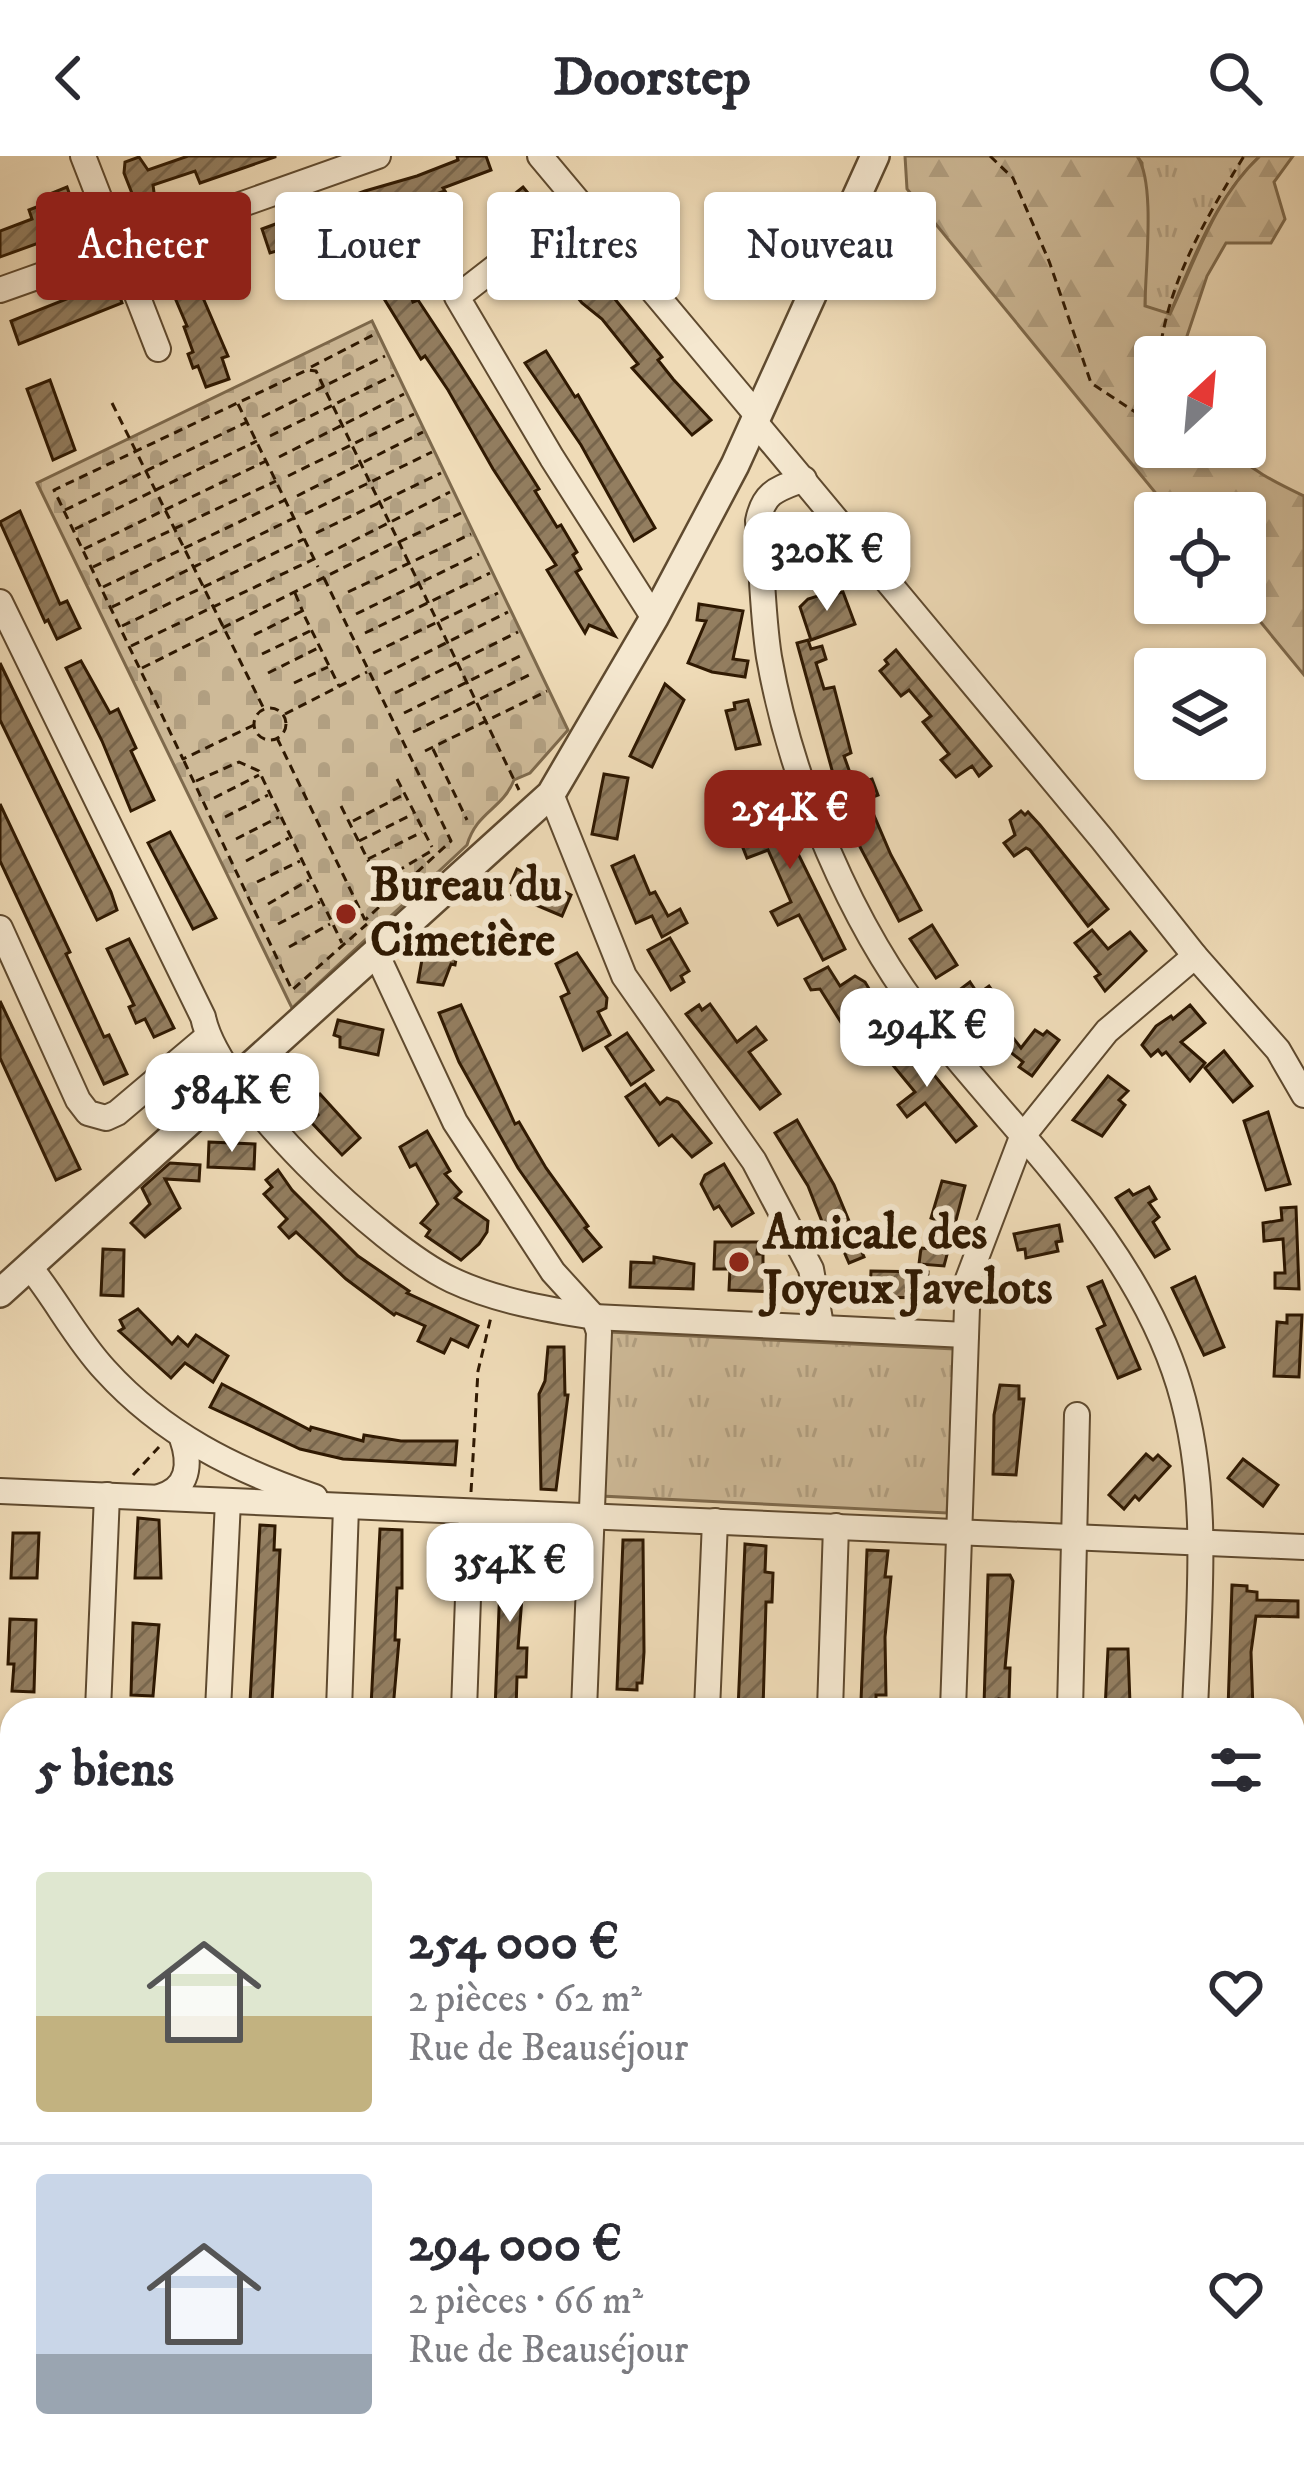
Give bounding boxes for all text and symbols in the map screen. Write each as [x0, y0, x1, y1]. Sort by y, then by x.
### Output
icon: back [36, 45, 102, 111]
text: Doorstep [553, 45, 751, 112]
icon: search [1202, 45, 1268, 111]
chip: Acheter [36, 192, 251, 300]
chip: Louer [275, 192, 463, 300]
chip: Filtres [487, 192, 680, 300]
chip: Nouveau [704, 192, 936, 300]
north arrow [1134, 336, 1266, 468]
map controls [1134, 336, 1266, 780]
button: locate [1134, 492, 1266, 624]
pin: 320K € [729, 512, 925, 614]
text: 320K € [770, 526, 884, 575]
button: layers [1134, 648, 1266, 780]
pin: 254K € [692, 770, 888, 872]
text: 254K € [731, 784, 849, 833]
place label: Bureau du Cimetière [370, 856, 562, 971]
marker: Bureau du Cimetière [333, 901, 359, 927]
pin: 294K € [829, 988, 1025, 1090]
text: 294K € [867, 1002, 987, 1051]
pin: 584K € [134, 1053, 330, 1155]
text: 584K € [172, 1067, 292, 1116]
place label: Amicale des Joyeux Javelots [758, 1204, 1053, 1319]
marker: Amicale des Joyeux Javelots [726, 1249, 752, 1275]
pin: 354K € [412, 1523, 608, 1625]
text: 354K € [454, 1537, 566, 1586]
icon: filters [1203, 1737, 1269, 1803]
text: 5 biens [36, 1738, 174, 1802]
text: 254 000 € [408, 1911, 619, 1975]
icon: home [132, 1920, 276, 2064]
icon: heart [1203, 1959, 1269, 2025]
text: 2 pièces · 62 m² [408, 1975, 642, 2024]
text: Rue de Beauséjour [408, 2024, 688, 2073]
text: 294 000 € [408, 2213, 622, 2277]
icon: home [132, 2222, 276, 2366]
icon: heart [1203, 2261, 1269, 2327]
text: 2 pièces · 66 m² [408, 2277, 643, 2326]
text: Rue de Beauséjour [408, 2326, 688, 2375]

